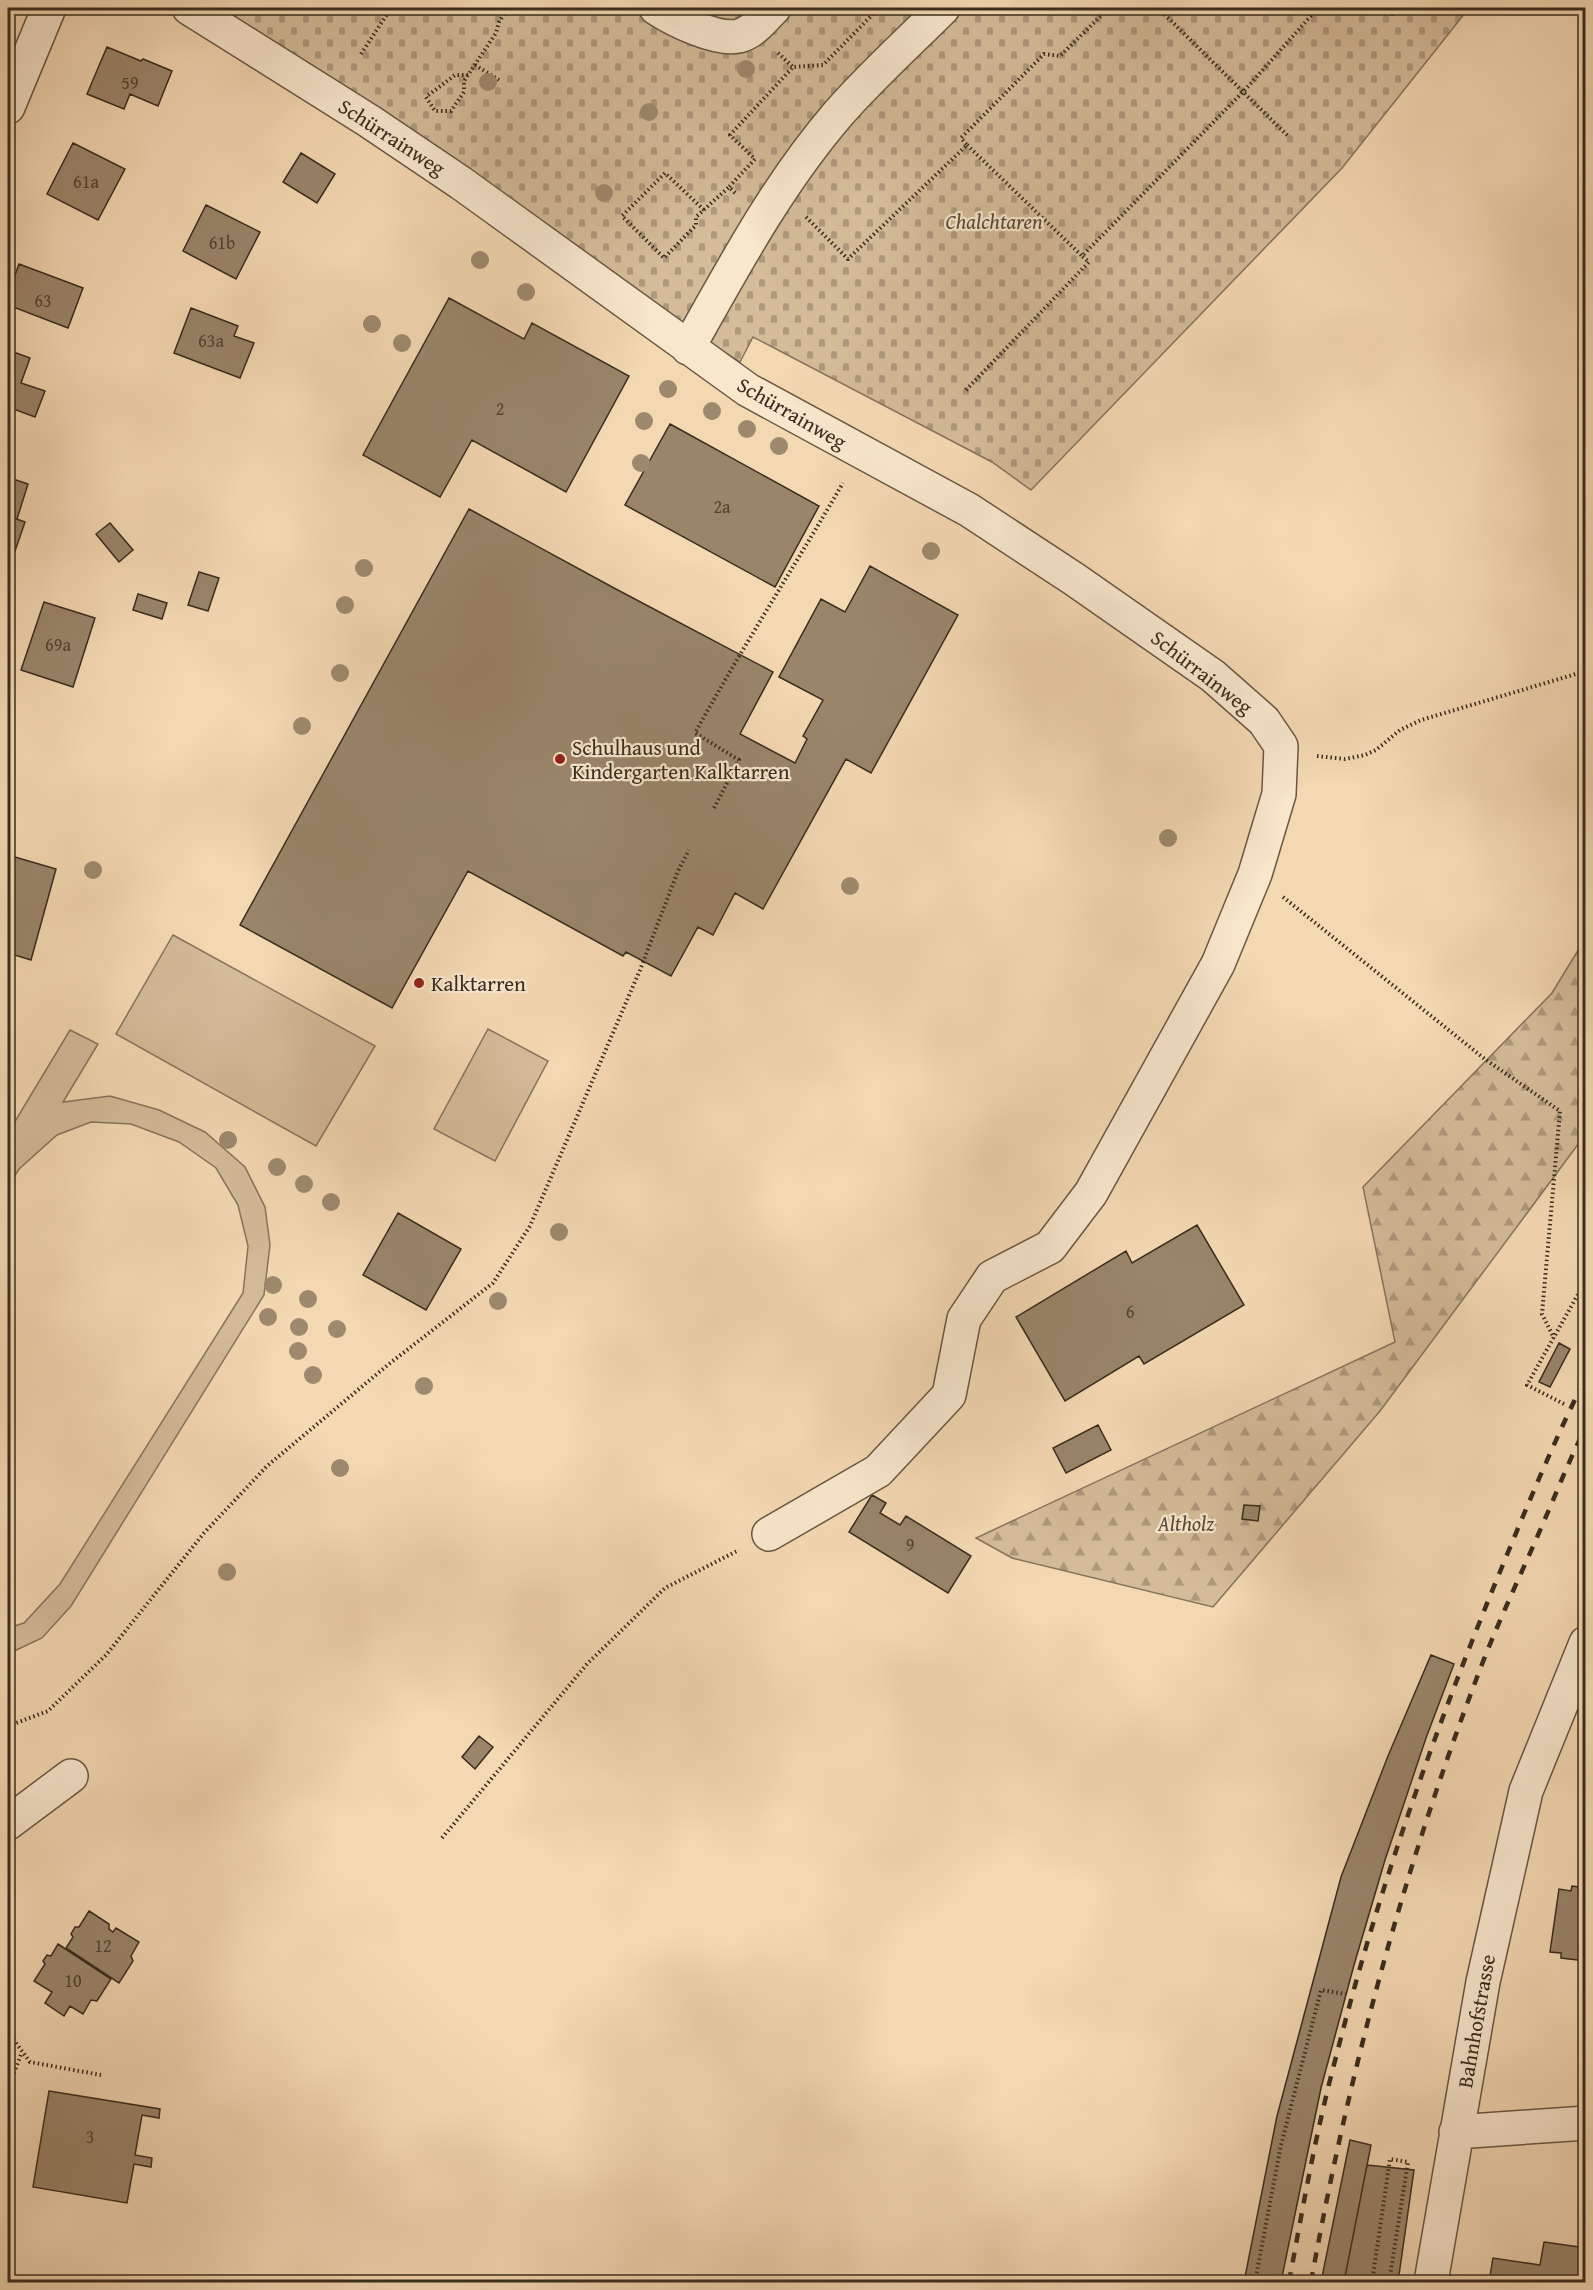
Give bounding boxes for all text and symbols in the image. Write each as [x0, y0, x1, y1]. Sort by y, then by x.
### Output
house number: 59 [121, 69, 139, 96]
street label: Schürrainweg [332, 91, 452, 183]
house number: 61a [73, 168, 99, 195]
park label: Chalchtaren [945, 206, 1043, 237]
house number: 61b [209, 229, 235, 256]
house number: 63 [34, 287, 52, 314]
house number: 63a [198, 327, 224, 354]
street label: Schürrainweg [731, 369, 853, 457]
house number: 2 [496, 395, 504, 422]
house number: 2a [713, 493, 731, 520]
street label: Schürrainweg [1144, 622, 1260, 722]
house number: 69a [45, 631, 71, 658]
place label: Schulhaus und Kindergarten Kalktarren [572, 732, 790, 787]
marker: Schulhaus und Kindergarten Kalktarren [553, 752, 567, 766]
place label: Kalktarren [431, 968, 526, 999]
marker: Kalktarren [412, 976, 426, 990]
house number: 6 [1126, 1298, 1134, 1325]
park label: Altholz [1157, 1508, 1214, 1539]
house number: 9 [906, 1531, 914, 1558]
house number: 12 [94, 1932, 112, 1959]
street label: Bahnhofstrasse [1449, 1952, 1503, 2090]
house number: 10 [64, 1967, 82, 1994]
house number: 3 [86, 2123, 94, 2150]

